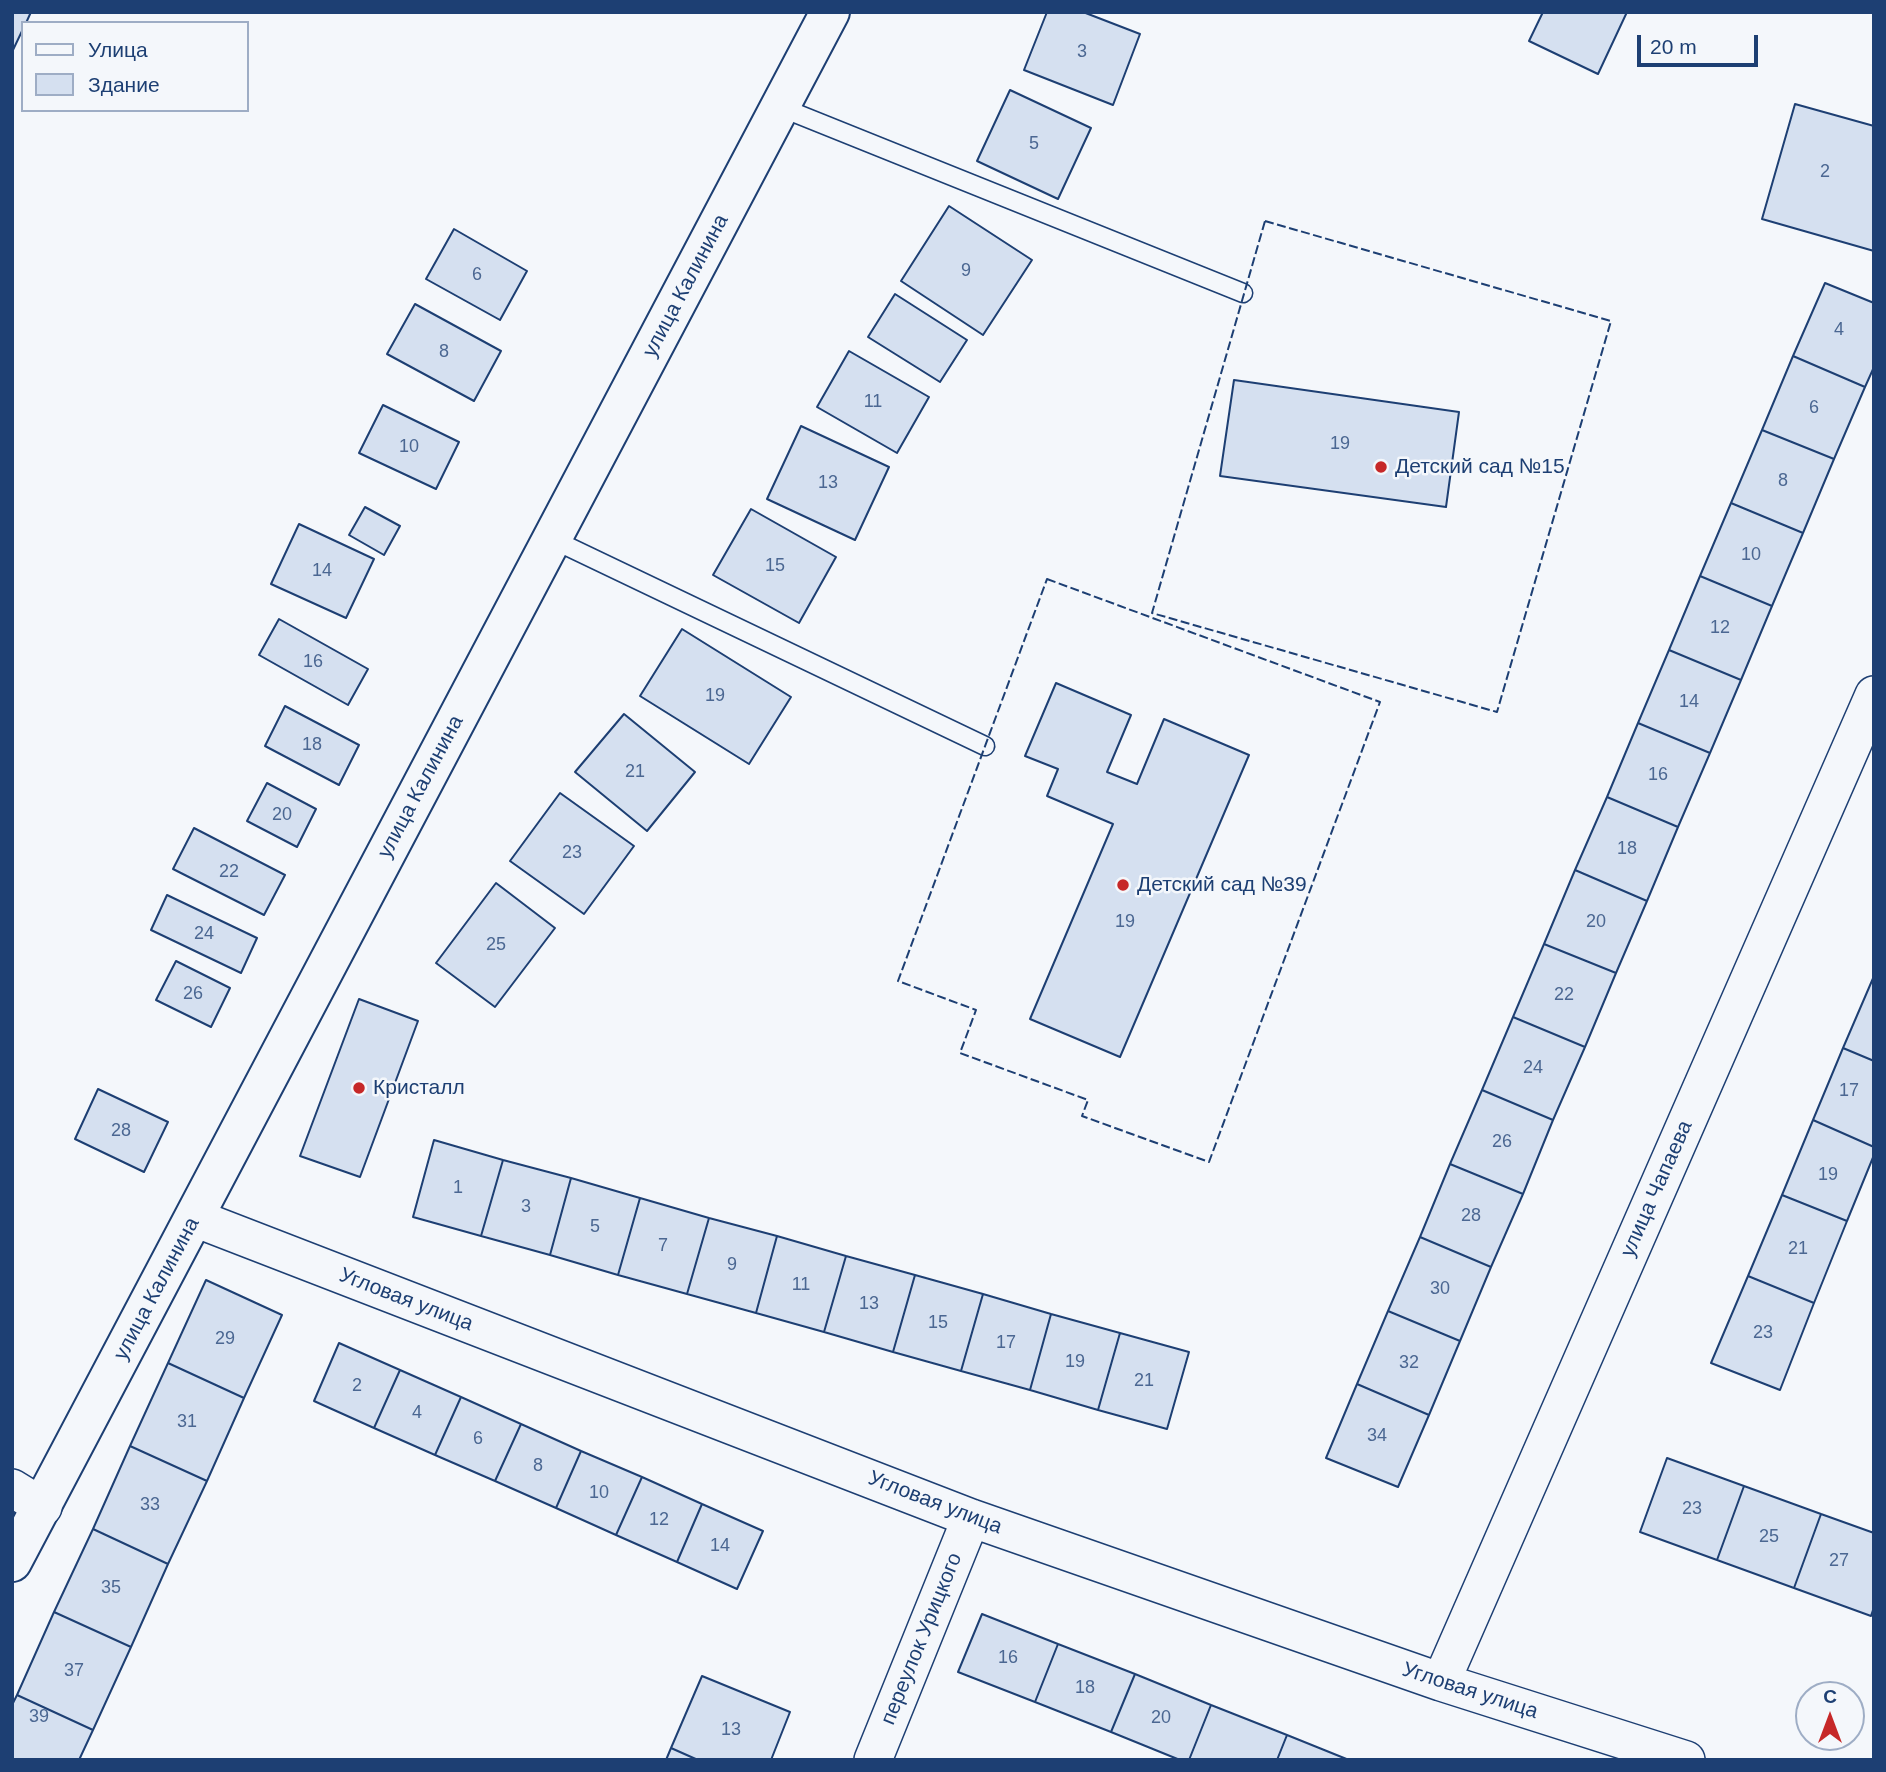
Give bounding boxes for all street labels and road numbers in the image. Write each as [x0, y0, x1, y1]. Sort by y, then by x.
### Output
street label: улица Калинина [638, 210, 734, 362]
street label: улица Калинина [373, 711, 469, 863]
street label: улица Чапаева [1616, 1117, 1698, 1261]
street label: улица Калинина [109, 1213, 205, 1365]
street label: Угловая улица [336, 1263, 476, 1337]
street label: Угловая улица [865, 1466, 1005, 1540]
street label: переулок Урицкого [876, 1549, 968, 1729]
street label: Угловая улица [1399, 1657, 1541, 1725]

